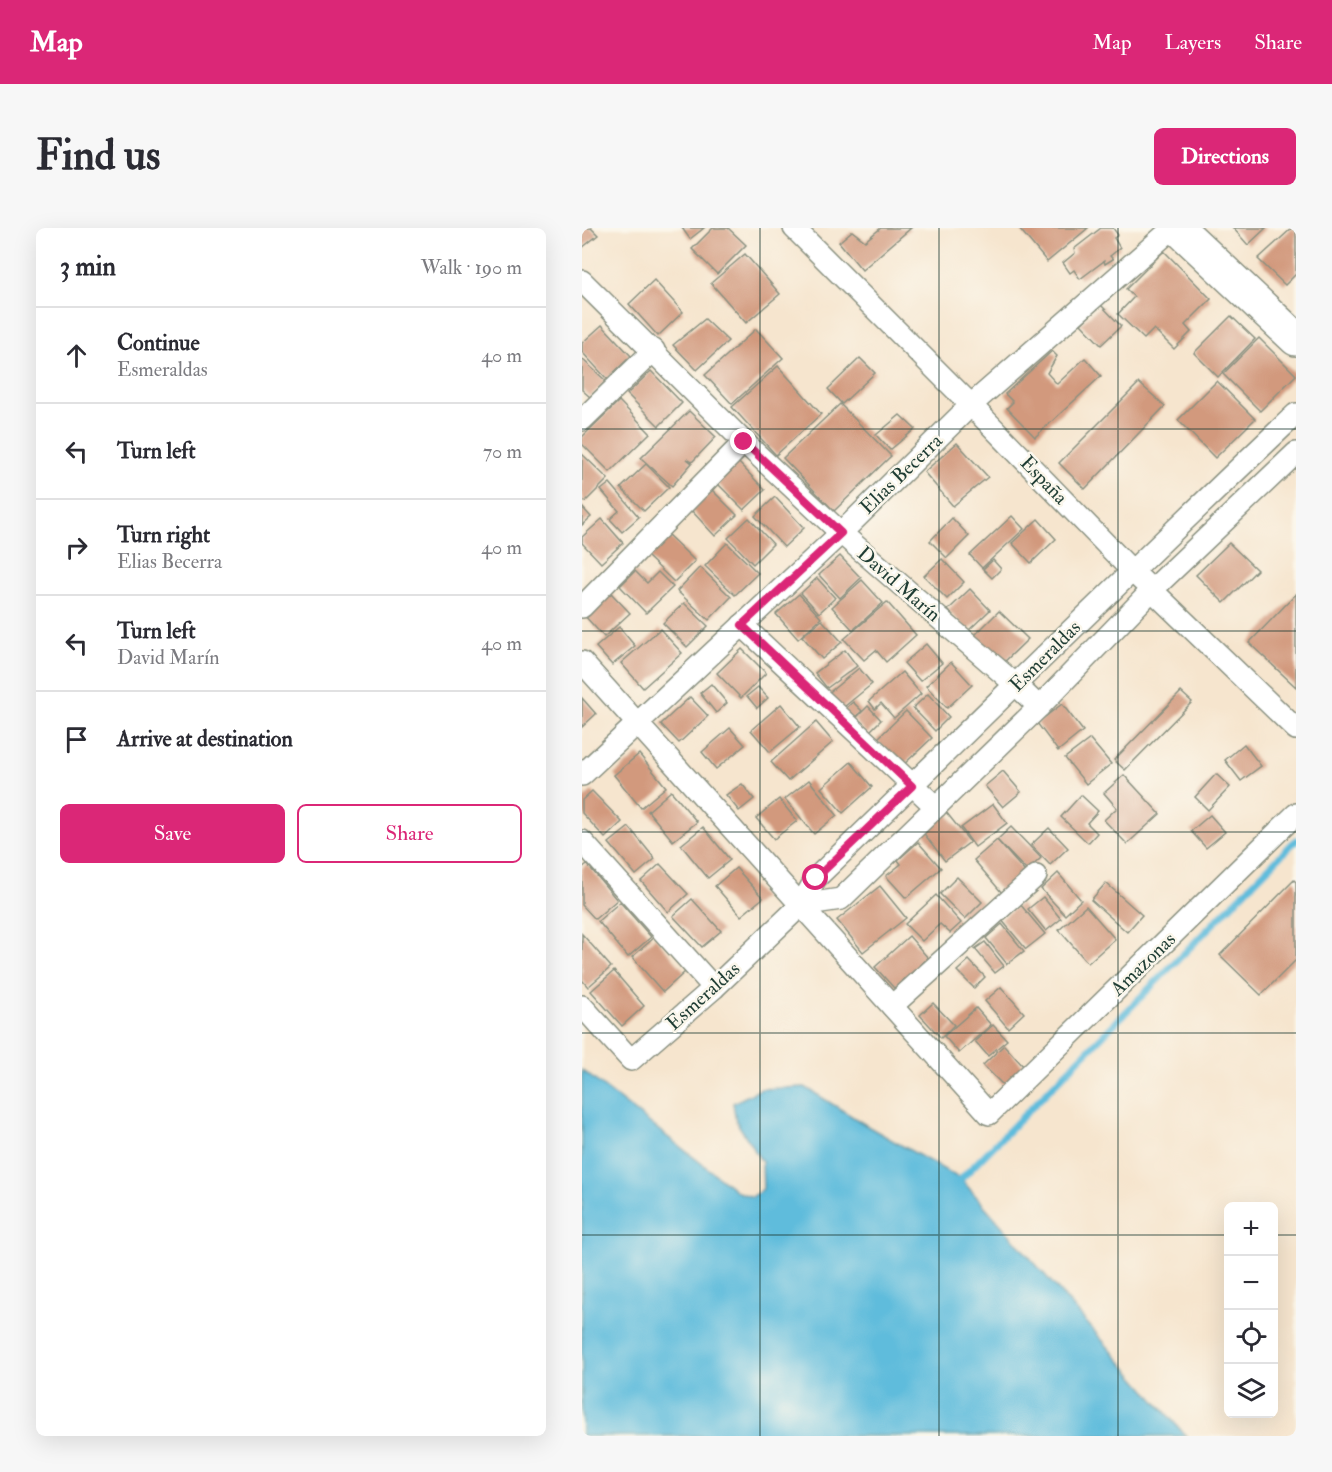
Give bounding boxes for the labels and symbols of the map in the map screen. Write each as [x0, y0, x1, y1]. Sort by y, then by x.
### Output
route end [730, 428, 756, 454]
street label: Elias Becerra [854, 428, 948, 520]
street label: España [1014, 450, 1074, 511]
street label: David Marín [852, 541, 946, 627]
street label: Esmeraldas [1004, 615, 1086, 697]
route start [802, 864, 828, 890]
street label: Amazonas [1104, 927, 1181, 1002]
street label: Esmeraldas [661, 956, 745, 1036]

